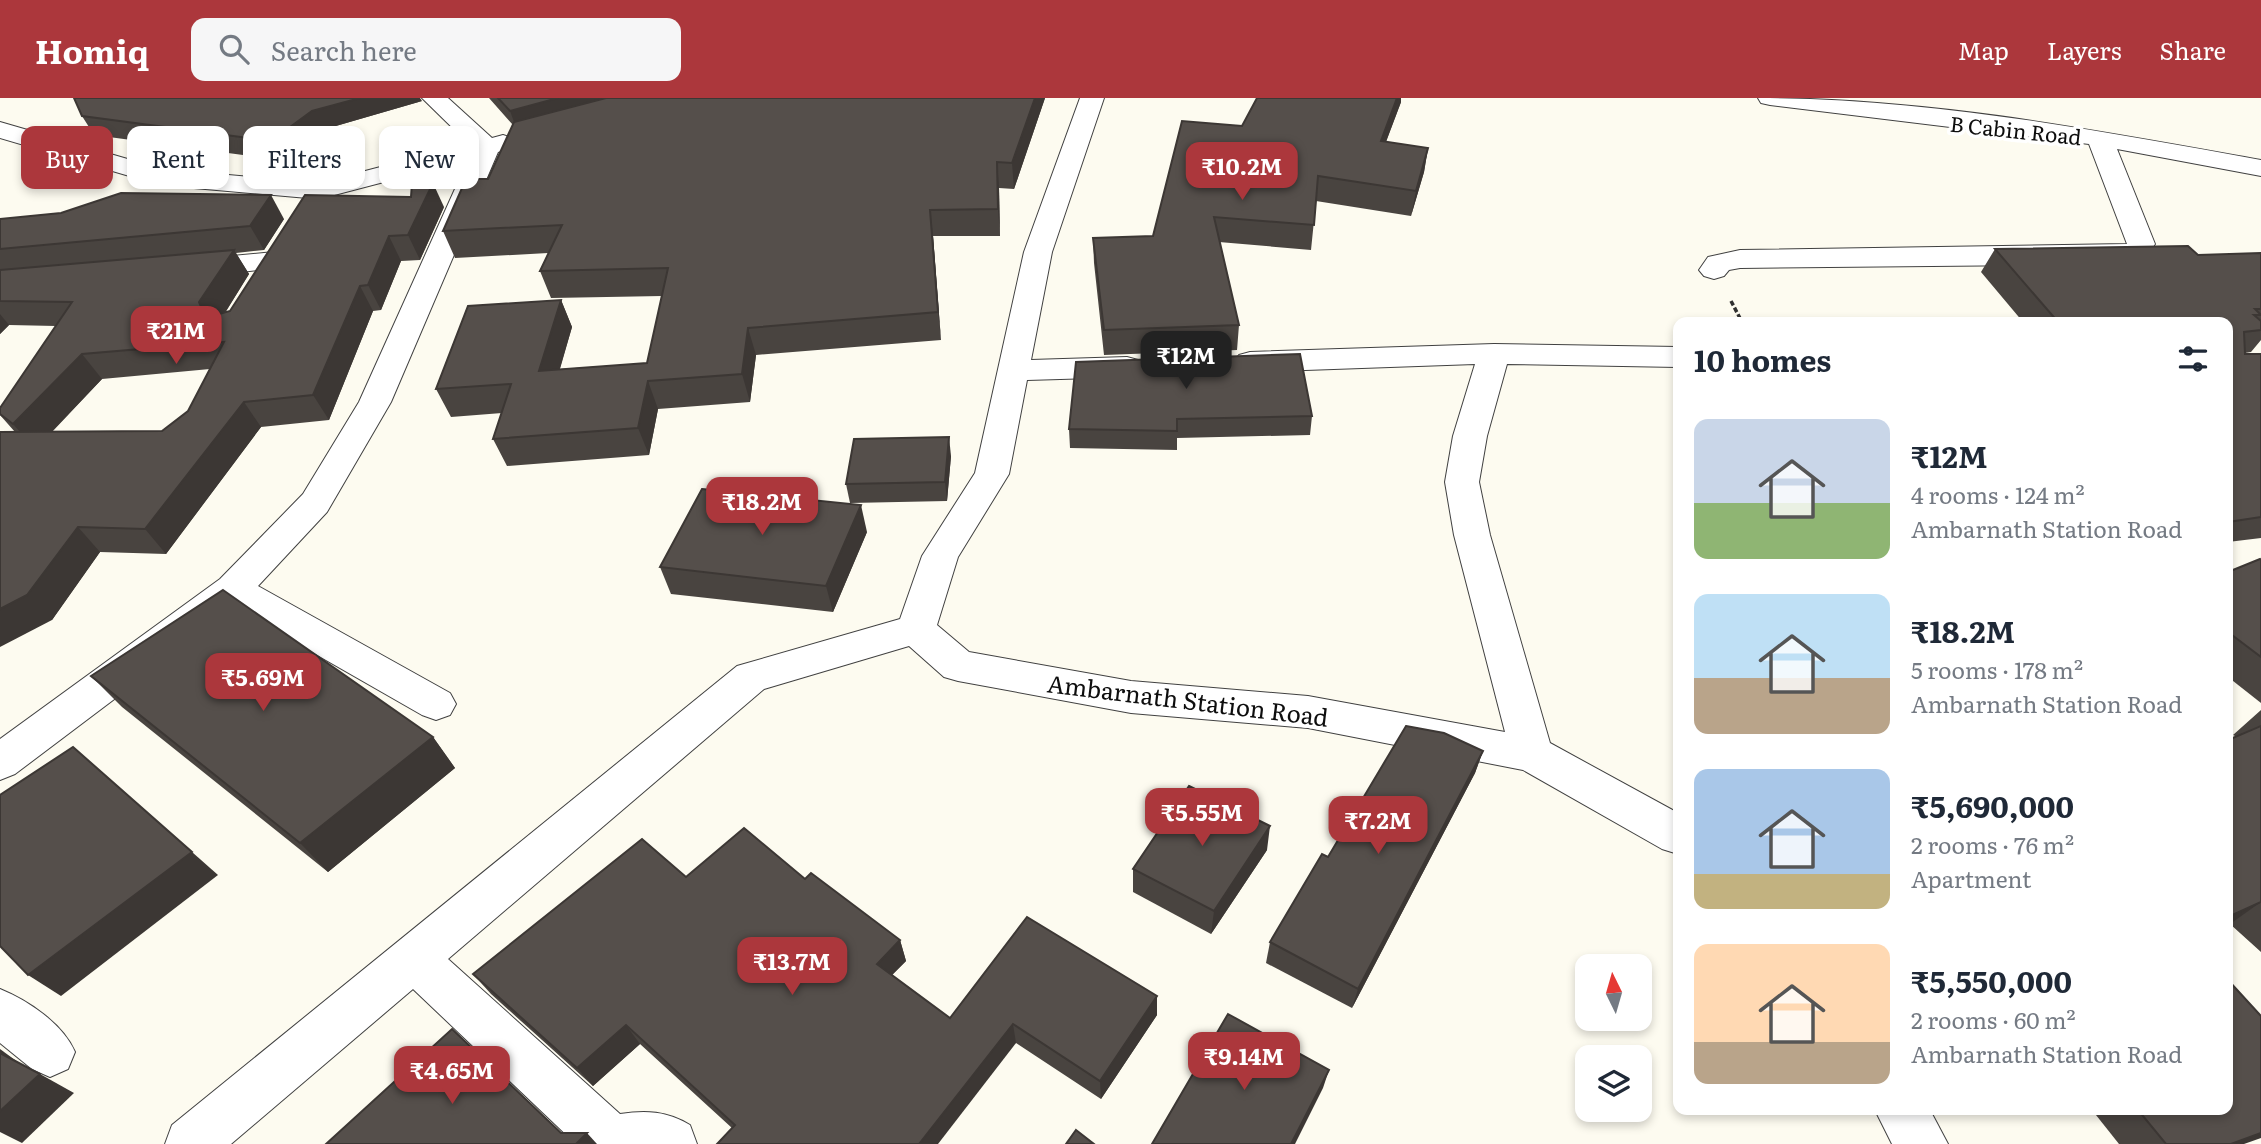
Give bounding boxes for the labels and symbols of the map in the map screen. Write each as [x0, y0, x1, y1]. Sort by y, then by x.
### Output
street label: B Cabin Road [1949, 107, 2083, 151]
pin: ₹10.2M [1185, 142, 1299, 202]
pin: ₹21M [135, 306, 217, 366]
pin: ₹12M [1145, 331, 1227, 391]
pin: ₹18.2M [705, 478, 819, 537]
pin: ₹5.69M [206, 654, 320, 713]
street label: Ambarnath Station Road [1045, 664, 1331, 734]
pin: ₹5.55M [1145, 788, 1259, 848]
pin: ₹7.2M [1329, 796, 1427, 856]
pin: ₹13.7M [735, 937, 849, 997]
north arrow [1575, 954, 1652, 1031]
pin: ₹9.14M [1187, 1032, 1301, 1092]
pin: ₹4.65M [395, 1046, 509, 1106]

